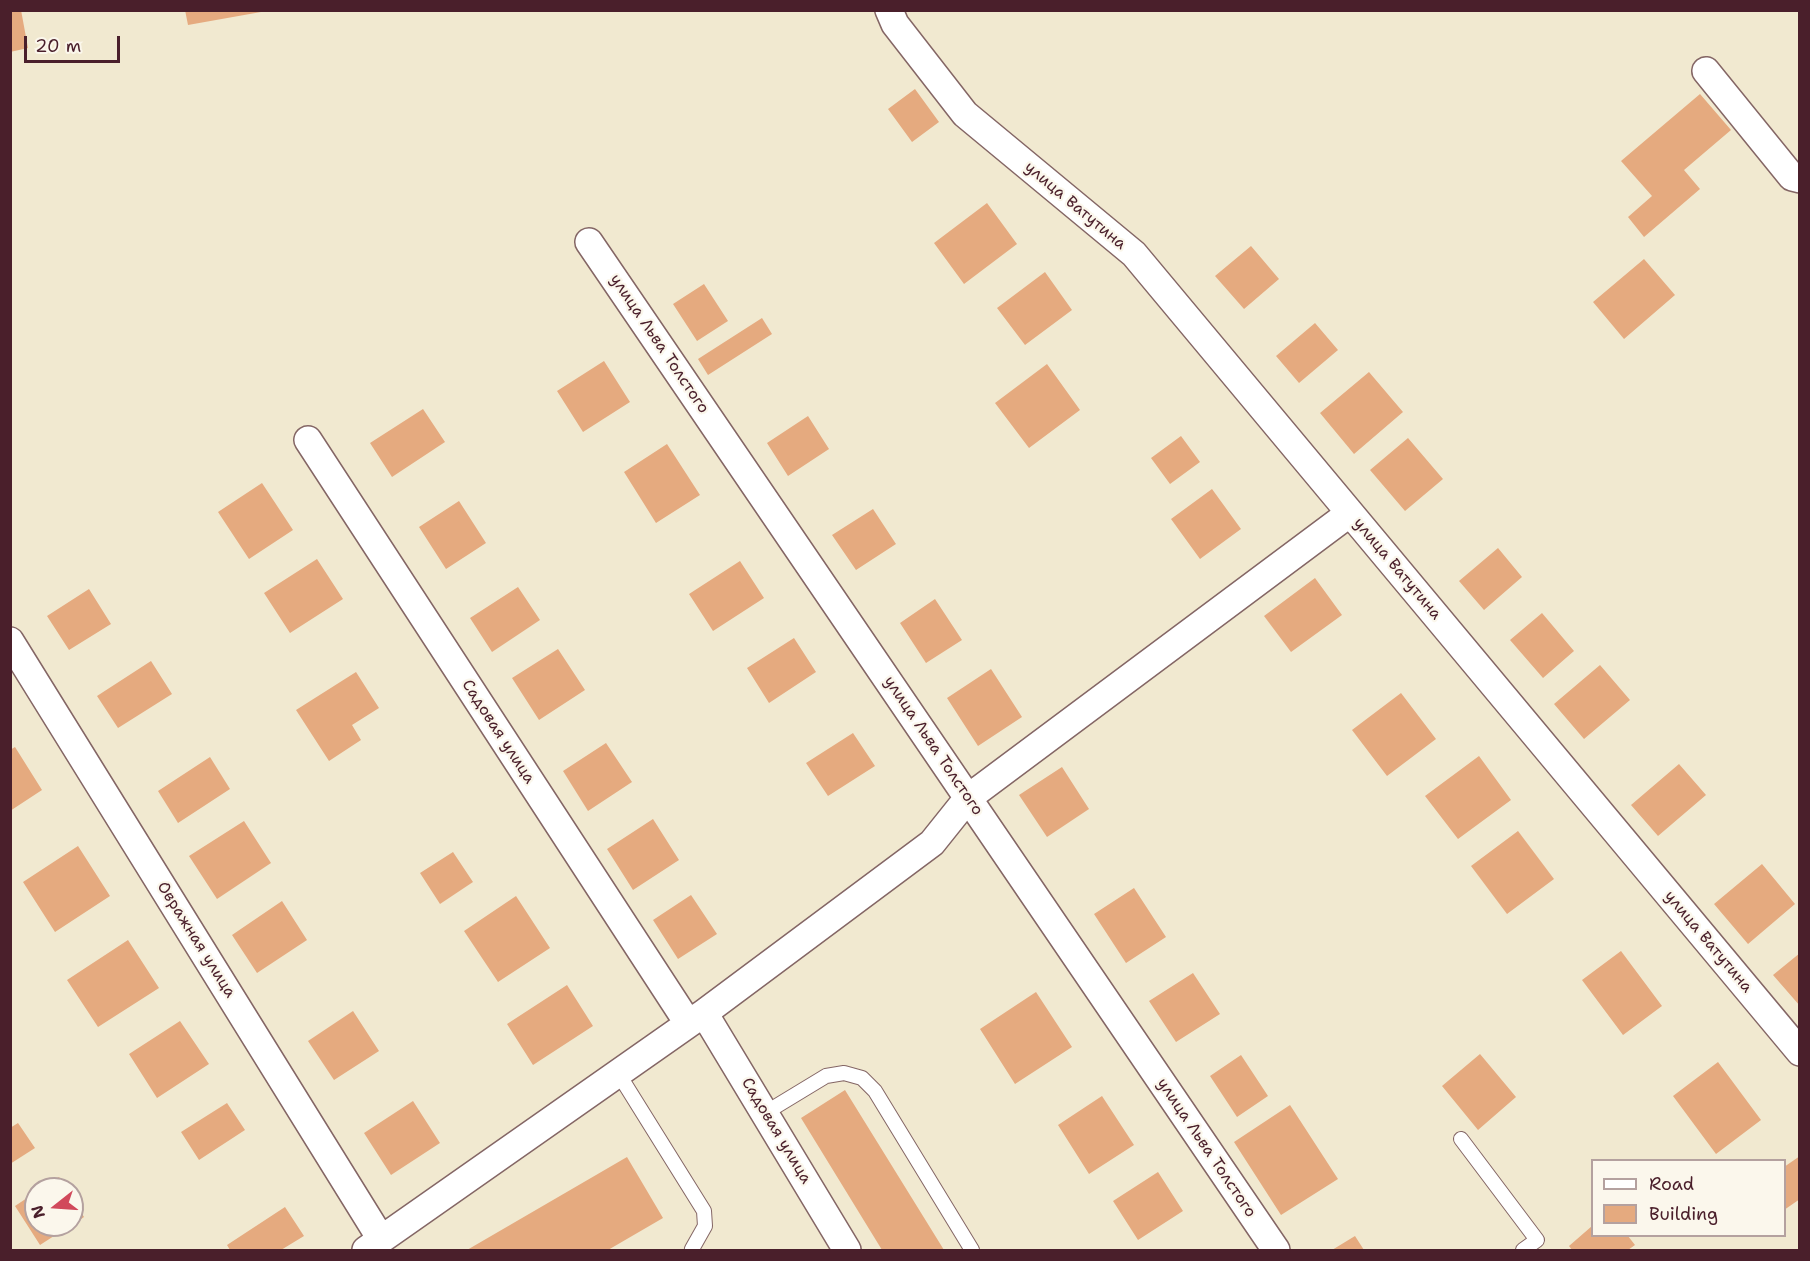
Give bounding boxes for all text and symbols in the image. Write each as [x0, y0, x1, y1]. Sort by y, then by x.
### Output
scale bar [27, 24, 123, 62]
text: 20 m [35, 34, 81, 58]
street label: улица Ватутина [1020, 158, 1130, 254]
street label: улица Льва Толстого [605, 271, 713, 417]
street label: улица Ватутина [1349, 514, 1445, 624]
street label: улица Льва Толстого [879, 673, 987, 819]
street label: Садовая улица [457, 676, 539, 788]
street label: Овражная улица [153, 878, 239, 1002]
street label: улица Ватутина [1660, 887, 1756, 997]
street label: Садовая улица [737, 1075, 815, 1187]
street label: улица Льва Толстого [1152, 1075, 1260, 1221]
legend [1591, 1159, 1786, 1237]
text: Road [1649, 1172, 1694, 1196]
north arrow [24, 1177, 84, 1237]
text: Building [1649, 1202, 1718, 1226]
text: N [26, 1203, 50, 1221]

